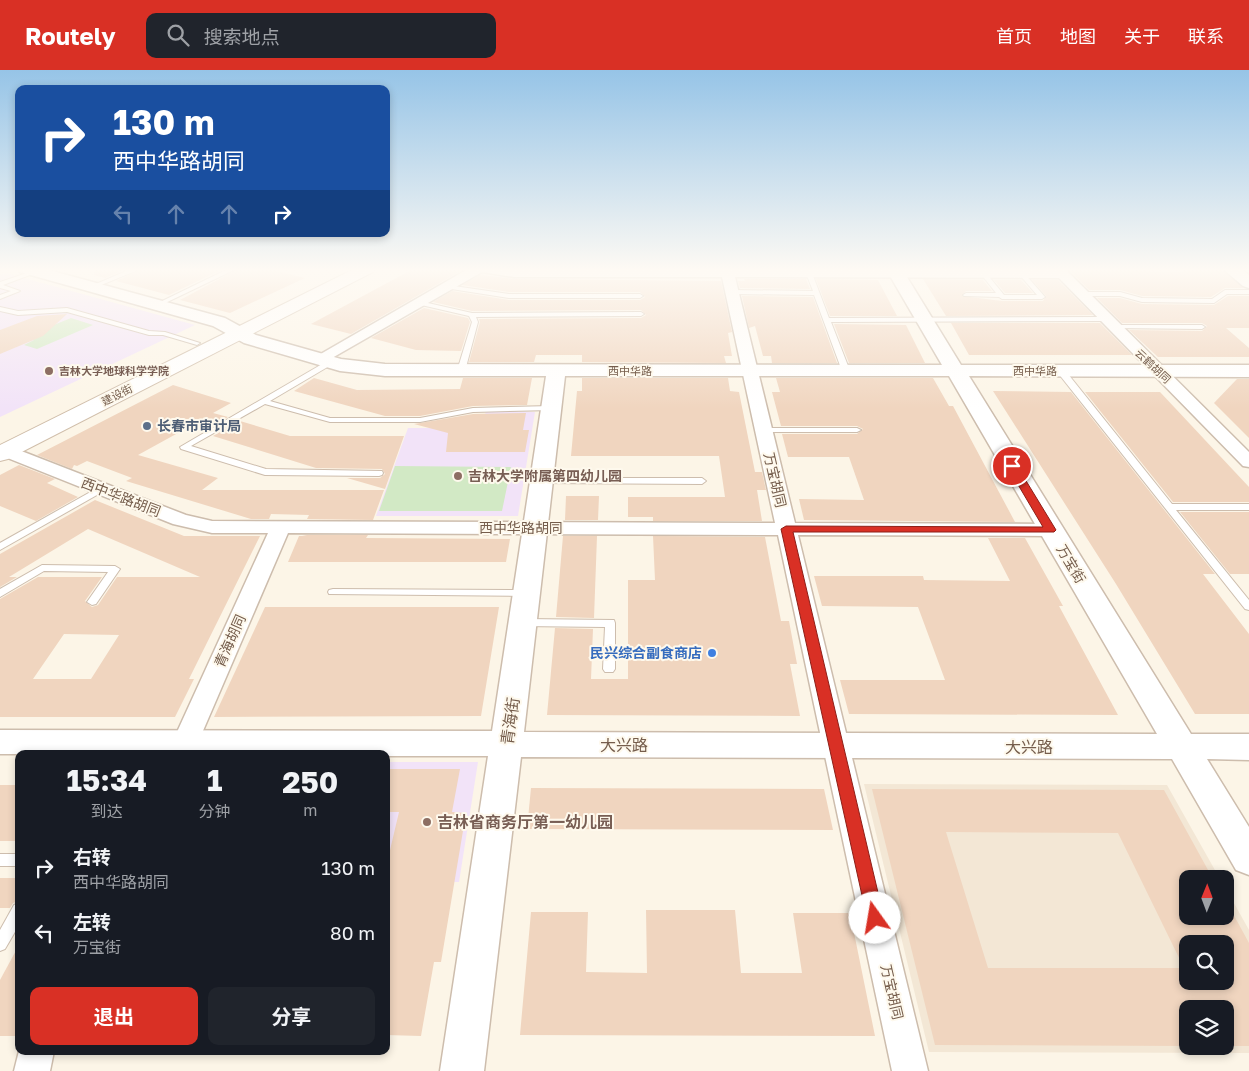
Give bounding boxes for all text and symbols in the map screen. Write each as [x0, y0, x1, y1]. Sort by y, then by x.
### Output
search box [146, 13, 496, 58]
text: Routely [25, 21, 116, 50]
icon: search [164, 21, 192, 49]
text: 搜索地点 [204, 25, 280, 48]
text: 首页 [996, 25, 1032, 47]
text: 地图 [1060, 25, 1096, 47]
text: 关于 [1124, 25, 1160, 47]
text: 联系 [1188, 25, 1224, 47]
text: 130 m [113, 101, 215, 143]
icon: right [30, 105, 95, 170]
text: 西中华路胡同 [113, 147, 245, 174]
icon: left [109, 200, 137, 228]
icon: ahead [162, 200, 190, 228]
icon: ahead [215, 200, 243, 228]
icon: right [268, 200, 296, 228]
street label: 云鹤胡同 [1133, 346, 1174, 385]
place label: 吉林大学地球科学学院 [59, 364, 169, 377]
street label: 西中华路 [608, 364, 652, 377]
street label: 西中华路 [1013, 364, 1057, 377]
marker: 吉林大学地球科学学院 [43, 365, 55, 377]
street label: 建设街 [99, 381, 134, 408]
place label: 长春市审计局 [157, 417, 241, 434]
marker: 长春市审计局 [141, 420, 153, 432]
pin [991, 445, 1033, 487]
street label: 万宝胡同 [761, 451, 790, 509]
icon: arrive [998, 452, 1026, 480]
place label: 吉林大学附属第四幼儿园 [468, 467, 622, 484]
marker: 吉林大学附属第四幼儿园 [452, 470, 464, 482]
street label: 西中华路胡同 [79, 474, 163, 520]
street label: 西中华路胡同 [479, 519, 563, 536]
street label: 万宝街 [1053, 541, 1090, 586]
street label: 青海胡同 [210, 612, 249, 670]
place label: 民兴综合副食商店 [590, 644, 702, 661]
marker: 民兴综合副食商店 [706, 647, 718, 659]
street label: 青海街 [497, 696, 523, 746]
street label: 大兴路 [600, 735, 648, 755]
street label: 大兴路 [1005, 737, 1053, 757]
text: 15:34 [67, 762, 147, 798]
text: 1 [207, 762, 222, 798]
text: 250 [282, 764, 338, 800]
text: m [303, 800, 317, 820]
text: 到达 [91, 801, 123, 821]
text: 分钟 [199, 801, 231, 821]
place label: 吉林省商务厅第一幼儿园 [437, 812, 613, 832]
marker: 吉林省商务厅第一幼儿园 [421, 816, 433, 828]
text: 右转 [73, 845, 111, 868]
icon: right [30, 854, 58, 882]
text: 130 m [321, 856, 375, 879]
north arrow [1179, 870, 1234, 925]
map controls [1179, 870, 1234, 1055]
text: 西中华路胡同 [73, 872, 169, 892]
position arrow [848, 891, 900, 943]
text: 左转 [73, 910, 111, 933]
icon: left [30, 919, 58, 947]
text: 80 m [330, 921, 375, 944]
button: search [1179, 935, 1234, 990]
text: 万宝街 [73, 937, 121, 957]
street label: 万宝胡同 [878, 963, 907, 1021]
button: 退出 [30, 987, 198, 1045]
button: 分享 [208, 987, 375, 1045]
button: layers [1179, 1000, 1234, 1055]

